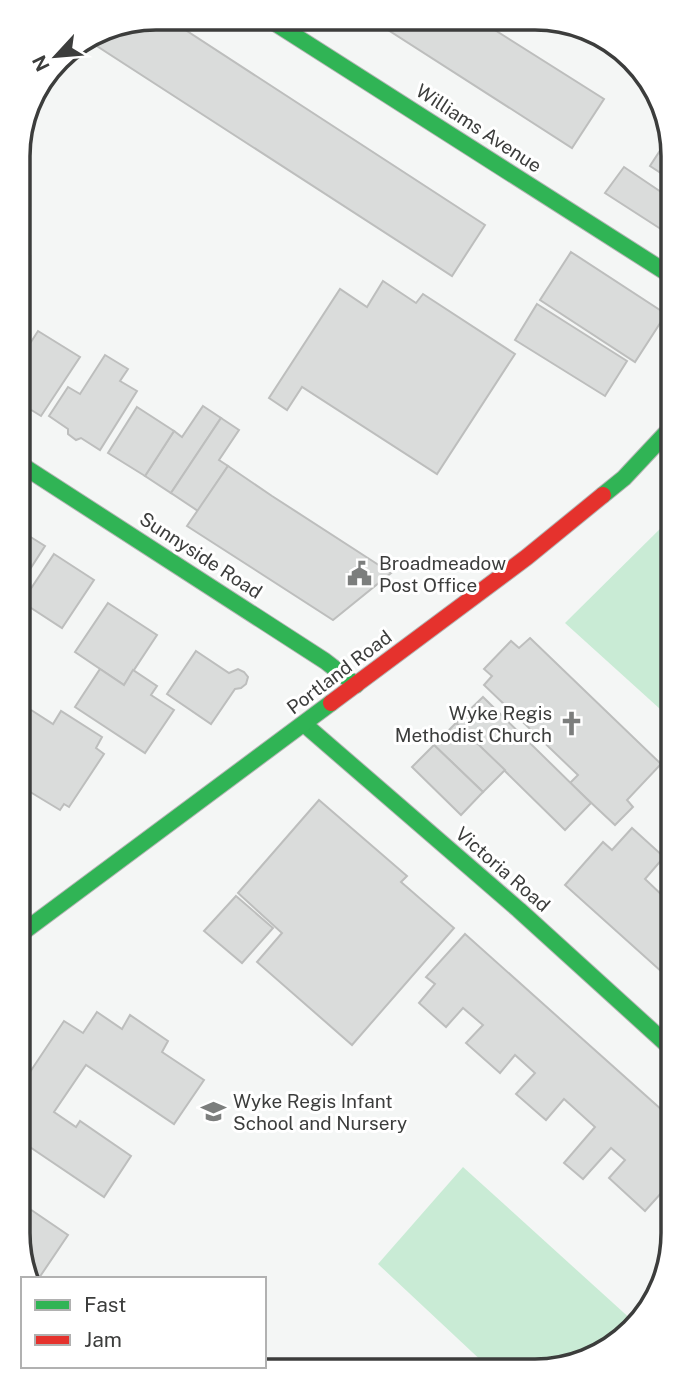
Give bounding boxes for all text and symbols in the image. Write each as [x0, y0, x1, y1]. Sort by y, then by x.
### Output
north arrow [21, 21, 91, 91]
text: N [28, 52, 54, 75]
street label: Williams Avenue [412, 79, 546, 177]
street label: Sunnyside Road [136, 507, 266, 603]
place label: Broadmeadow Post Office [379, 552, 506, 596]
public building icon: Broadmeadow Post Office [345, 560, 373, 588]
street label: Portland Road [282, 626, 396, 718]
place label: Wyke Regis Methodist Church [395, 702, 552, 746]
church icon: Wyke Regis Methodist Church [558, 710, 586, 738]
street label: Victoria Road [451, 822, 555, 916]
place label: Wyke Regis Infant School and Nursery [233, 1090, 407, 1134]
school or university icon: Wyke Regis Infant School and Nursery [199, 1098, 227, 1126]
legend [21, 1277, 266, 1368]
text: Fast [84, 1292, 126, 1317]
text: Jam [84, 1327, 122, 1352]

